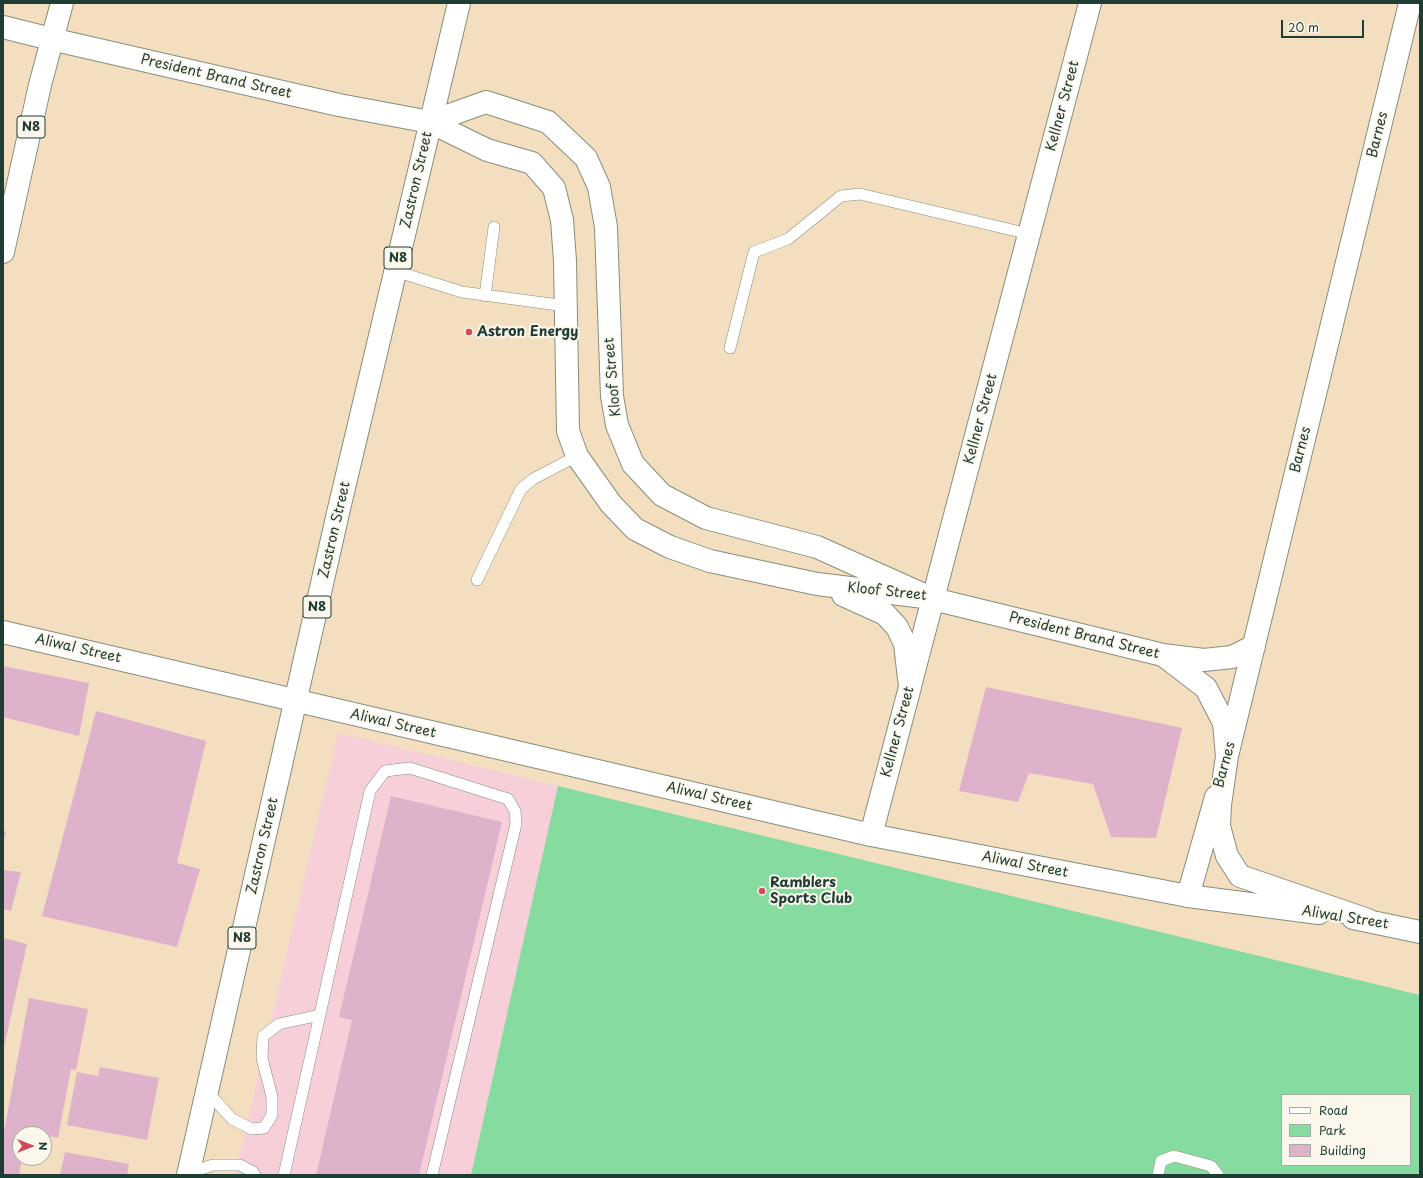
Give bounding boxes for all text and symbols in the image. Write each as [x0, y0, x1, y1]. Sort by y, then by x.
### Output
scale bar [1283, 12, 1366, 38]
text: 20 m [1288, 18, 1319, 36]
street label: President Brand Street [139, 51, 293, 103]
street label: Kellner Street [1043, 59, 1083, 153]
street label: Barnes [1364, 110, 1392, 160]
road number: N8 [17, 116, 45, 138]
street label: Zastron Street [398, 130, 436, 230]
road number: N8 [384, 247, 412, 269]
place label: Astron Energy [477, 324, 578, 340]
marker: Astron Energy [464, 327, 474, 337]
street label: Kloof Street [601, 337, 625, 417]
street label: Kellner Street [961, 372, 1001, 466]
street label: Barnes [1287, 425, 1315, 475]
street label: Zastron Street [316, 480, 354, 580]
street label: Kloof Street [847, 579, 927, 605]
road number: N8 [303, 596, 331, 618]
street label: President Brand Street [1007, 609, 1161, 663]
street label: Aliwal Street [34, 631, 122, 667]
street label: Kellner Street [878, 685, 918, 779]
street label: Aliwal Street [349, 706, 437, 742]
street label: Barnes [1211, 740, 1239, 790]
street label: Aliwal Street [665, 779, 753, 815]
street label: Zastron Street [244, 796, 282, 896]
street label: Aliwal Street [980, 848, 1070, 882]
place label: Ramblers Sports Club [770, 875, 852, 908]
marker: Ramblers Sports Club [757, 886, 767, 896]
street label: Aliwal Street [1301, 903, 1389, 933]
road number: N8 [228, 927, 256, 949]
legend [1281, 1094, 1411, 1166]
text: Road [1319, 1101, 1348, 1119]
text: Park [1319, 1121, 1346, 1139]
north arrow [12, 1126, 52, 1166]
text: Building [1319, 1141, 1366, 1159]
text: N [35, 1142, 52, 1150]

